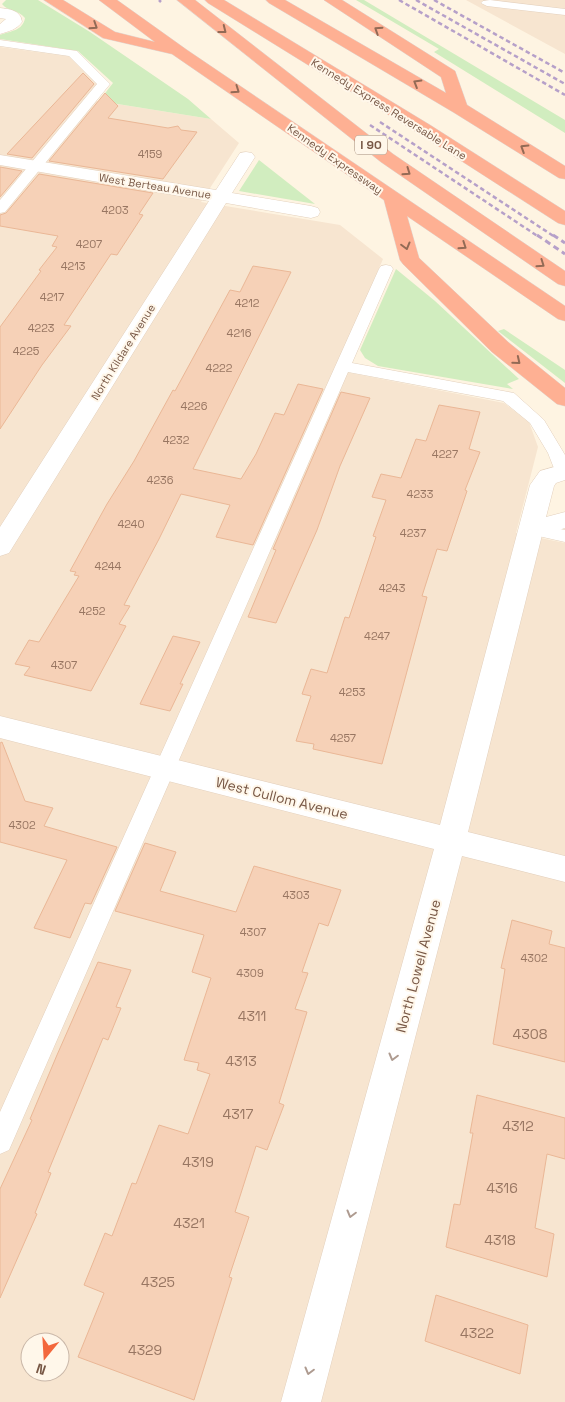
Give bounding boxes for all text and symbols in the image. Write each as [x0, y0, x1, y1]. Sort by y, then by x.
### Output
one-way arrow [88, 19, 97, 29]
one-way arrow [217, 24, 227, 33]
one-way arrow [374, 26, 383, 36]
street label: Kennedy Express Reversable Lane [309, 55, 469, 163]
one-way arrow [413, 80, 422, 90]
one-way arrow [230, 84, 240, 93]
street label: Kennedy Expressway [285, 121, 385, 197]
road number: I 90 [355, 136, 387, 154]
one-way arrow [520, 145, 529, 155]
house number: 4159 [138, 147, 163, 161]
one-way arrow [402, 166, 411, 175]
street label: West Berteau Avenue [98, 170, 212, 202]
house number: 4203 [101, 203, 129, 217]
house number: 4207 [76, 237, 102, 251]
one-way arrow [457, 239, 466, 249]
one-way arrow [400, 241, 410, 249]
one-way arrow [536, 258, 545, 267]
house number: 4213 [61, 259, 86, 273]
house number: 4217 [40, 290, 64, 304]
house number: 4212 [235, 296, 260, 310]
street label: North Kildare Avenue [88, 301, 158, 403]
house number: 4223 [28, 321, 55, 335]
house number: 4216 [227, 326, 252, 340]
house number: 4225 [13, 344, 40, 358]
one-way arrow [512, 355, 521, 364]
house number: 4222 [206, 361, 233, 375]
house number: 4226 [181, 399, 208, 413]
house number: 4232 [163, 433, 190, 447]
house number: 4227 [432, 447, 458, 461]
house number: 4236 [147, 473, 174, 487]
house number: 4233 [407, 487, 434, 501]
house number: 4240 [117, 517, 145, 531]
house number: 4237 [400, 526, 426, 540]
house number: 4244 [95, 559, 122, 573]
house number: 4243 [379, 581, 406, 595]
house number: 4252 [79, 604, 106, 618]
house number: 4247 [364, 629, 390, 643]
house number: 4307 [51, 658, 77, 672]
house number: 4253 [339, 685, 366, 699]
house number: 4257 [330, 731, 356, 745]
street label: West Cullom Avenue [214, 773, 350, 823]
house number: 4302 [8, 818, 36, 832]
house number: 4303 [282, 888, 310, 902]
street label: North Lowell Avenue [392, 897, 444, 1035]
house number: 4307 [240, 925, 266, 939]
house number: 4302 [520, 951, 548, 965]
house number: 4309 [236, 966, 264, 980]
house number: 4311 [238, 1007, 266, 1025]
house number: 4308 [513, 1025, 548, 1043]
house number: 4313 [225, 1052, 257, 1070]
one-way arrow [389, 1053, 399, 1061]
house number: 4317 [223, 1105, 253, 1123]
house number: 4312 [502, 1117, 534, 1135]
house number: 4319 [182, 1153, 214, 1171]
house number: 4316 [486, 1179, 518, 1197]
one-way arrow [347, 1210, 357, 1218]
house number: 4321 [173, 1214, 205, 1232]
house number: 4318 [484, 1231, 516, 1249]
house number: 4325 [141, 1273, 175, 1291]
house number: 4322 [460, 1324, 494, 1342]
north arrow [20, 1332, 70, 1382]
house number: 4329 [128, 1341, 162, 1359]
text: N [34, 1359, 48, 1379]
one-way arrow [305, 1367, 315, 1375]

